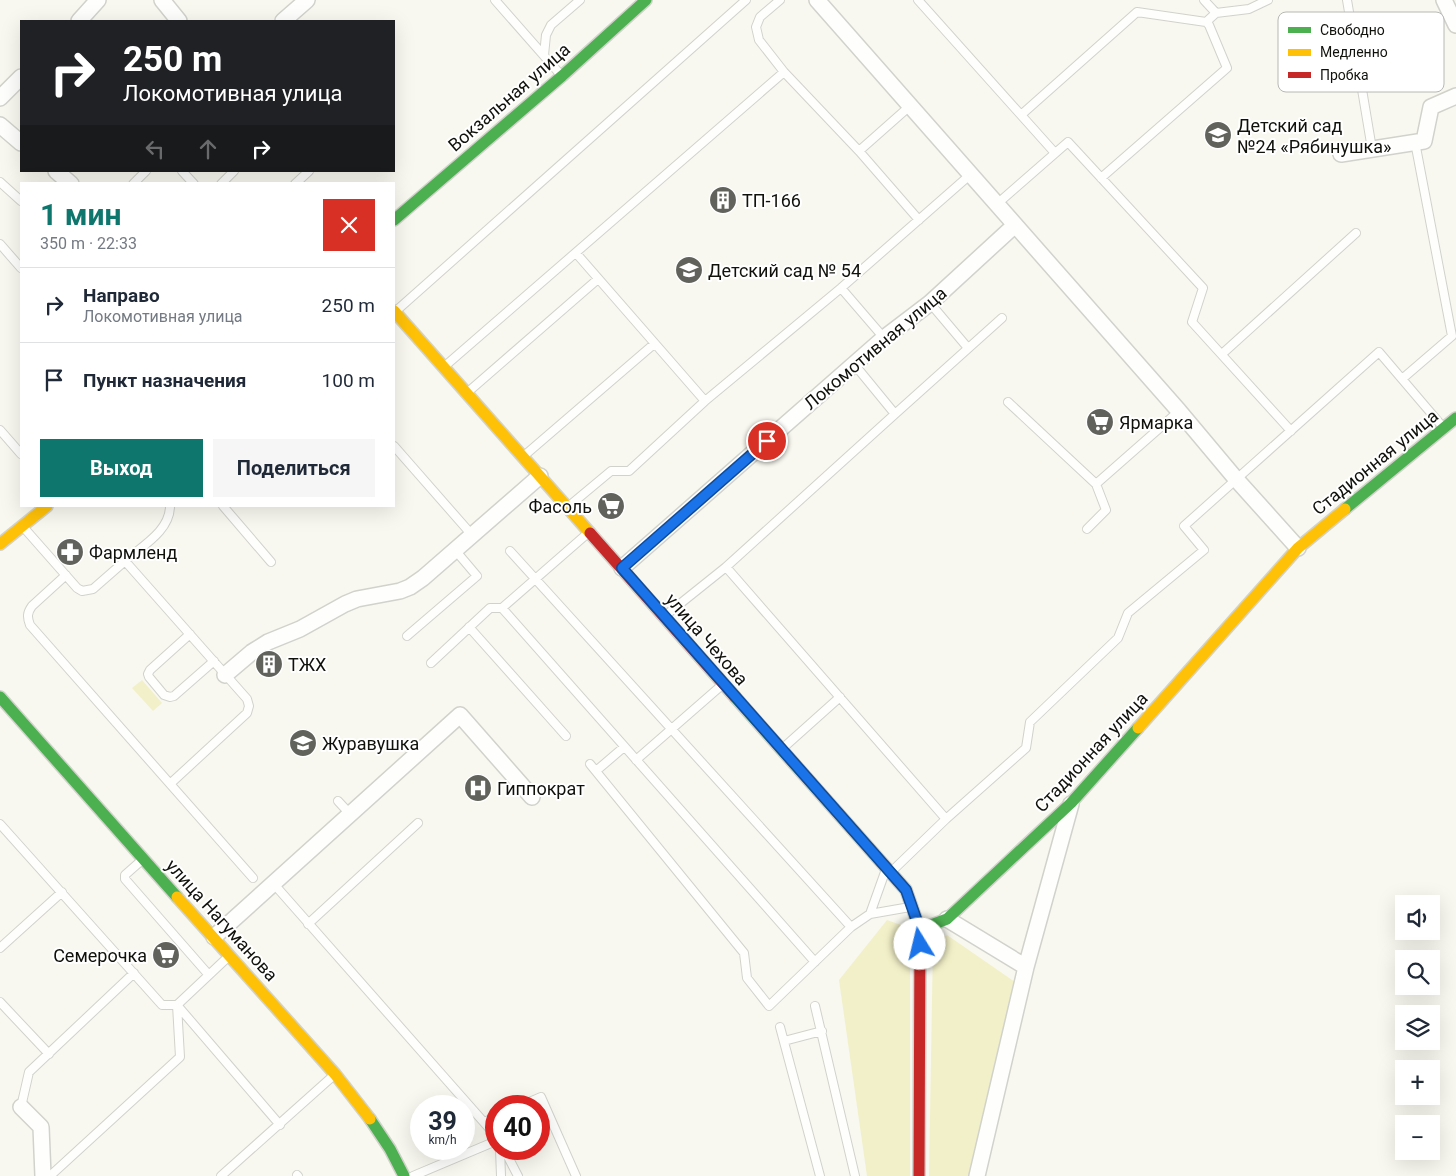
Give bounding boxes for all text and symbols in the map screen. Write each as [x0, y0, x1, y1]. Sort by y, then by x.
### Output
legend [1278, 12, 1444, 92]
text: Свободно [1320, 22, 1385, 38]
street label: Вокзальная улица [444, 38, 574, 156]
text: 250 m [123, 39, 222, 80]
icon: right [40, 40, 105, 105]
text: Медленно [1320, 44, 1388, 60]
text: Пробка [1320, 67, 1369, 83]
text: Локомотивная улица [123, 81, 342, 106]
place label: Детский сад №24 «Рябинушка» [1237, 115, 1392, 157]
school or university icon: Детский сад №24 «Рябинушка» [1203, 120, 1233, 150]
icon: left [141, 135, 169, 163]
icon: ahead [194, 135, 222, 163]
icon: right [247, 135, 275, 163]
building icon: ТП-166 [708, 185, 738, 215]
place label: ТП-166 [742, 190, 801, 211]
text: 1 мин [40, 197, 121, 232]
button: close [323, 199, 375, 251]
text: 350 m · 22:33 [40, 234, 137, 253]
school or university icon: Детский сад № 54 [674, 255, 704, 285]
place label: Детский сад № 54 [708, 260, 861, 281]
street label: Локомотивная улица [799, 282, 951, 414]
text: Направо [83, 284, 160, 307]
icon: right [40, 291, 68, 319]
text: 250 m [322, 294, 375, 317]
text: Локомотивная улица [83, 307, 243, 326]
icon: arrive [40, 366, 68, 394]
text: Пункт назначения [83, 369, 246, 392]
text: 100 m [322, 369, 375, 392]
street label: Стадионная улица [1308, 405, 1442, 519]
supermarket icon: Ярмарка [1085, 407, 1115, 437]
place label: Ярмарка [1119, 412, 1193, 433]
pin [746, 420, 788, 462]
icon: arrive [753, 427, 781, 455]
button: Выход [40, 439, 203, 497]
button: Поделиться [213, 439, 375, 497]
supermarket icon: Фасоль [596, 491, 626, 521]
place label: Фасоль [529, 496, 592, 517]
pharmacy icon: Фармленд [55, 537, 85, 567]
place label: Фармленд [89, 542, 177, 563]
street label: улица Чехова [661, 589, 753, 689]
building icon: ТЖХ [254, 649, 284, 679]
place label: ТЖХ [288, 654, 326, 675]
street label: Стадионная улица [1030, 688, 1152, 816]
school or university icon: Журавушка [288, 728, 318, 758]
place label: Журавушка [322, 733, 419, 754]
hospital icon: Гиппократ [463, 773, 493, 803]
place label: Гиппократ [497, 778, 585, 799]
street label: улица Нагуманова [162, 855, 282, 985]
map controls [1395, 895, 1440, 1160]
button: sound [1395, 895, 1440, 940]
position arrow [893, 917, 945, 969]
supermarket icon: Семерочка [151, 940, 181, 970]
place label: Семерочка [53, 945, 147, 966]
button: search [1395, 950, 1440, 995]
button: layers [1395, 1005, 1440, 1050]
button: + [1395, 1060, 1440, 1105]
speed limit sign: 40 [485, 1095, 550, 1160]
text: 39 [428, 1107, 457, 1136]
button: − [1395, 1115, 1440, 1160]
text: km/h [428, 1133, 457, 1147]

